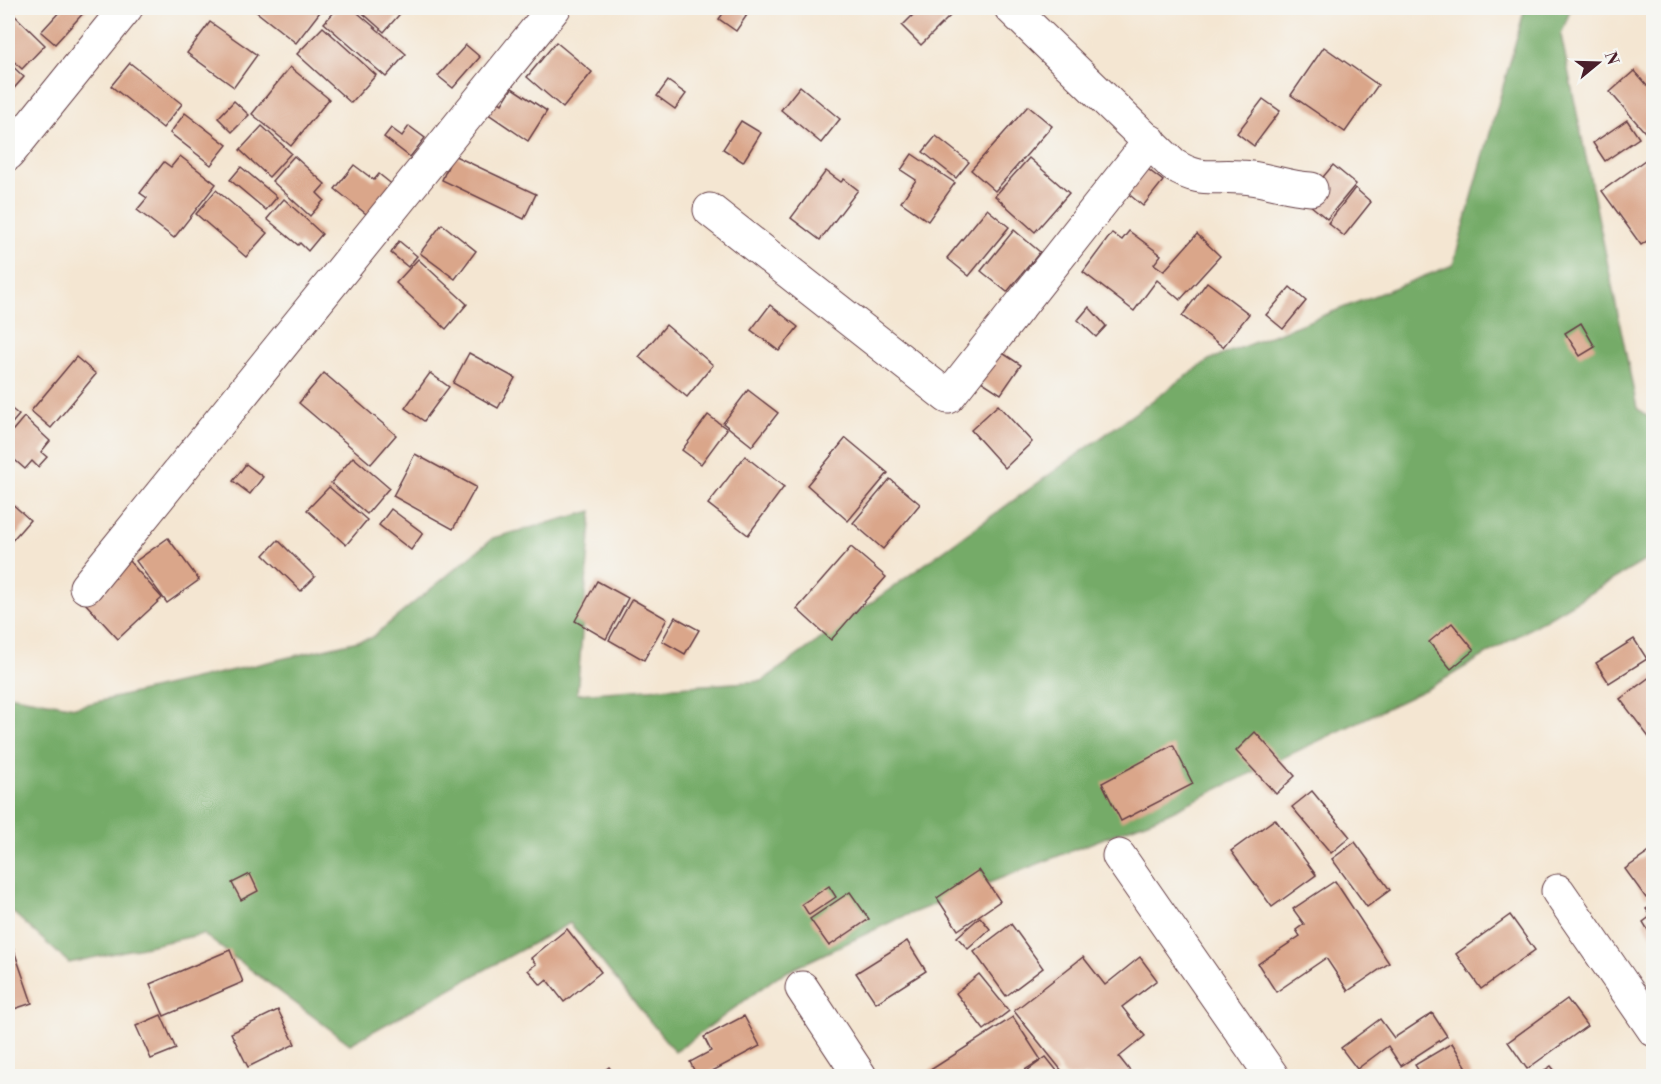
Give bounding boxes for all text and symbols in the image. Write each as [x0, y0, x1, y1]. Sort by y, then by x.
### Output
north arrow [1568, 33, 1628, 93]
text: N [1600, 49, 1623, 68]

